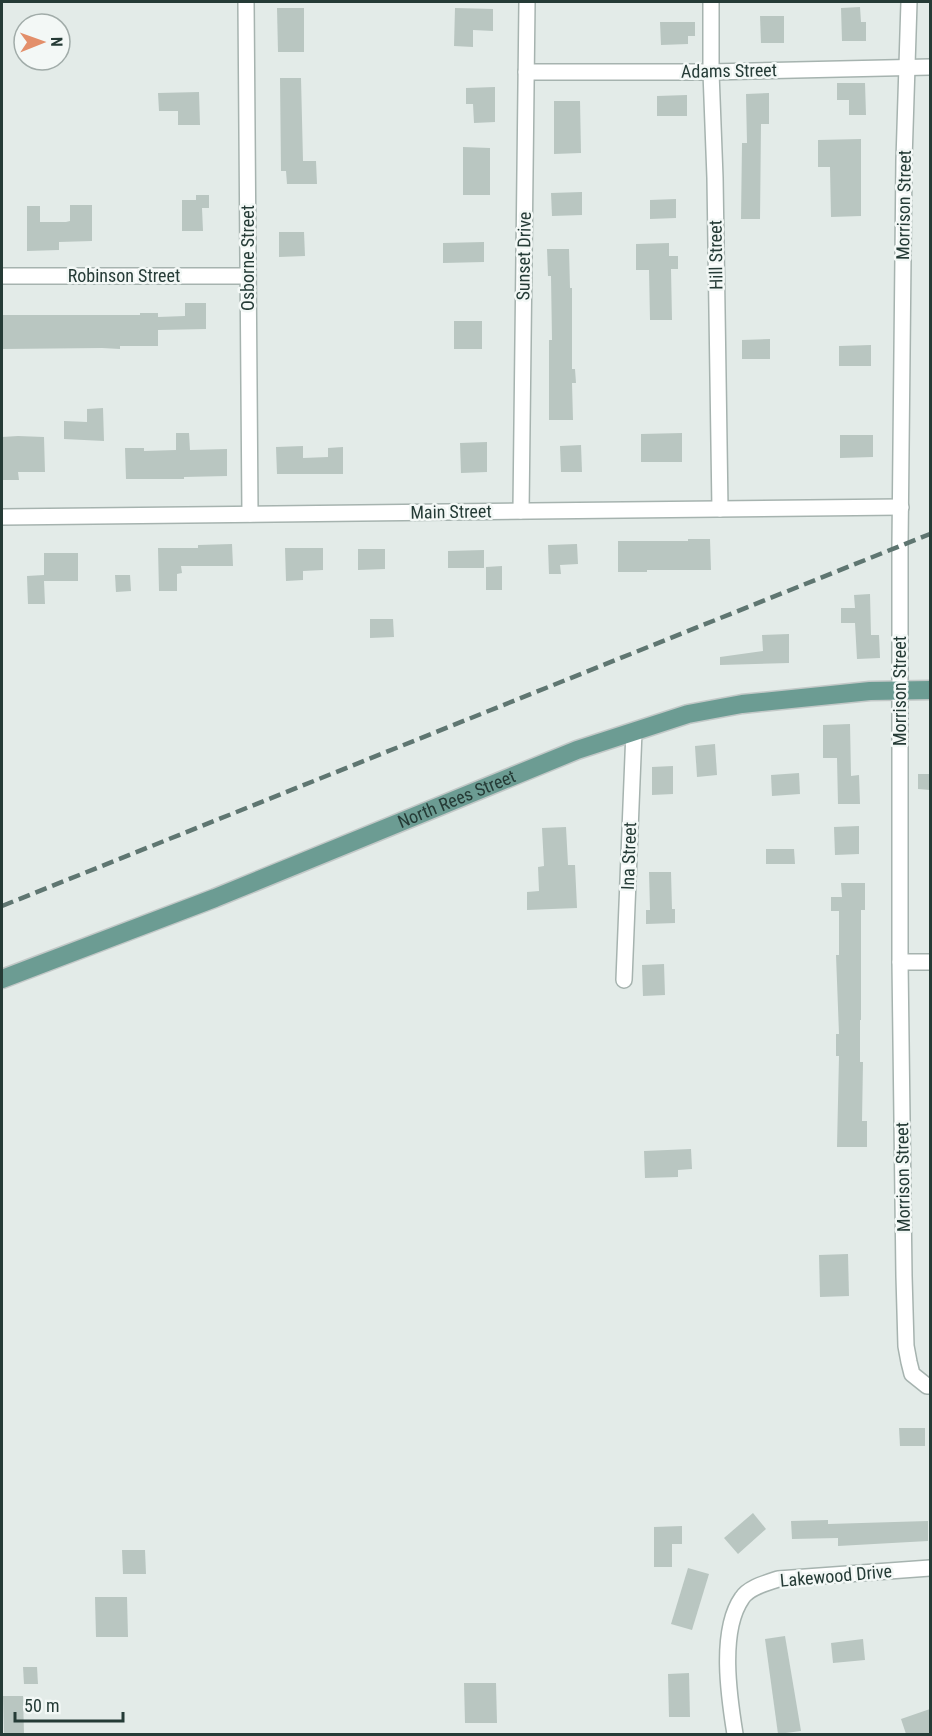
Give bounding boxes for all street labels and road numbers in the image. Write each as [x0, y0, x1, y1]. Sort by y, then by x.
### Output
street label: Adams Street [681, 59, 777, 82]
street label: Morrison Street [892, 150, 915, 260]
street label: Osborne Street [237, 205, 258, 311]
street label: Sunset Drive [512, 211, 535, 301]
street label: Hill Street [704, 220, 727, 290]
street label: Robinson Street [68, 265, 180, 286]
street label: Main Street [410, 500, 492, 523]
street label: Morrison Street [889, 636, 910, 746]
street label: North Rees Street [395, 765, 518, 832]
street label: Ina Street [617, 822, 640, 890]
street label: Morrison Street [891, 1122, 914, 1232]
street label: Lakewood Drive [779, 1560, 893, 1591]

